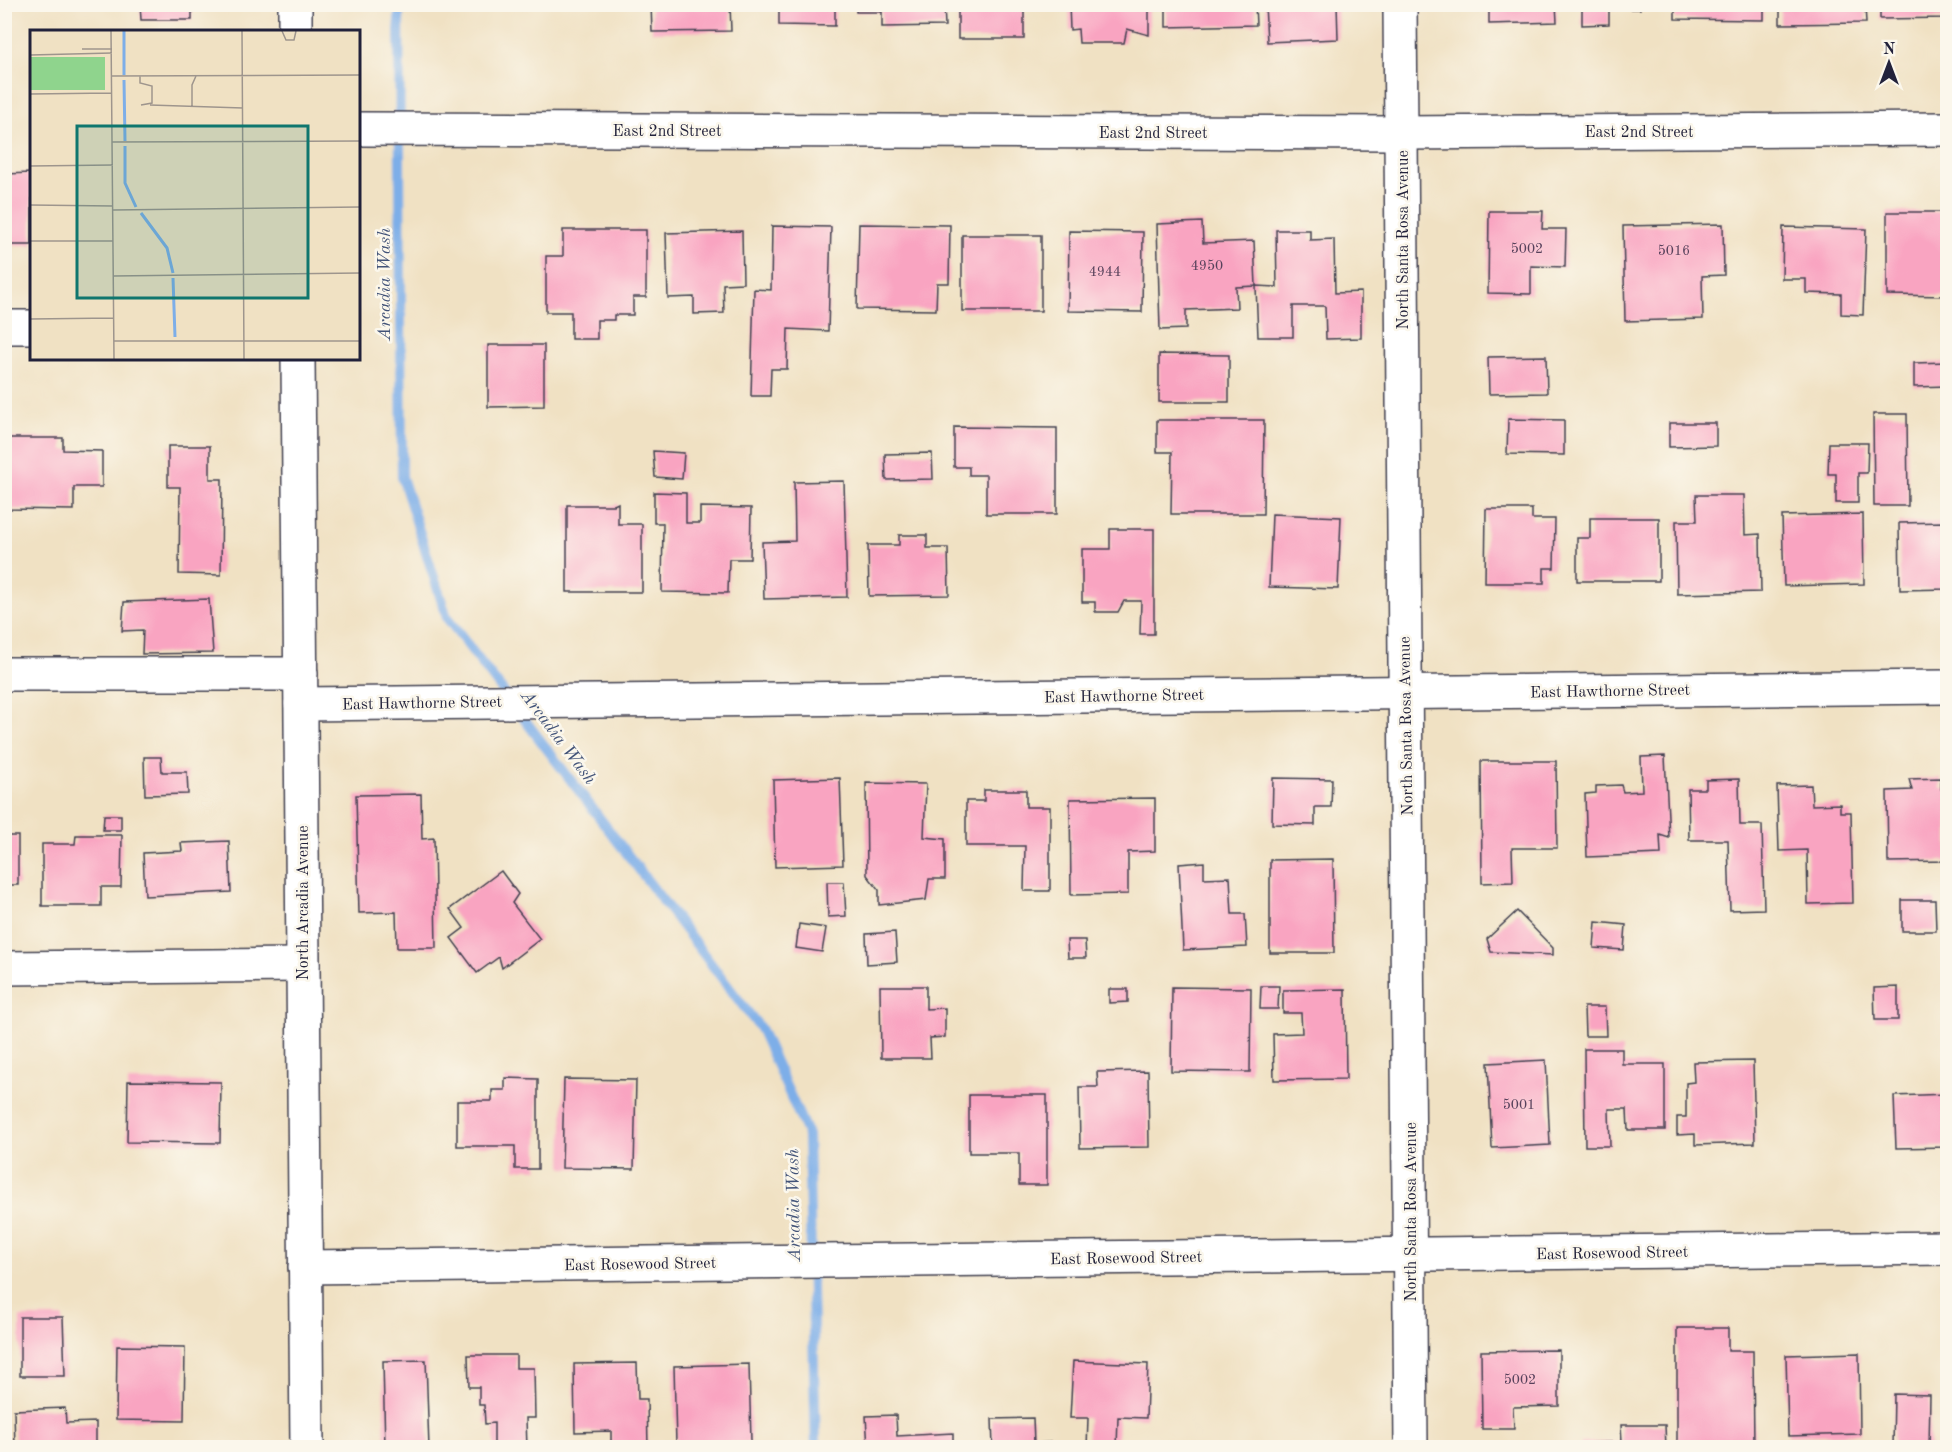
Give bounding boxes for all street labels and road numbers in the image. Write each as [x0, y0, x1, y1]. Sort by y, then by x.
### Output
street label: East 2nd Street [612, 124, 722, 140]
street label: East 2nd Street [1584, 125, 1694, 141]
street label: East 2nd Street [1098, 126, 1208, 142]
street label: North Santa Rosa Avenue [1396, 150, 1412, 330]
street label: North Santa Rosa Avenue [1397, 636, 1417, 816]
street label: East Hawthorne Street [1530, 683, 1691, 701]
street label: East Hawthorne Street [1044, 688, 1205, 706]
street label: East Hawthorne Street [342, 695, 503, 713]
street label: North Arcadia Avenue [296, 825, 312, 981]
street label: North Santa Rosa Avenue [1404, 1122, 1420, 1302]
street label: East Rosewood Street [1536, 1245, 1689, 1263]
street label: East Rosewood Street [1050, 1250, 1203, 1268]
street label: East Rosewood Street [564, 1256, 717, 1274]

